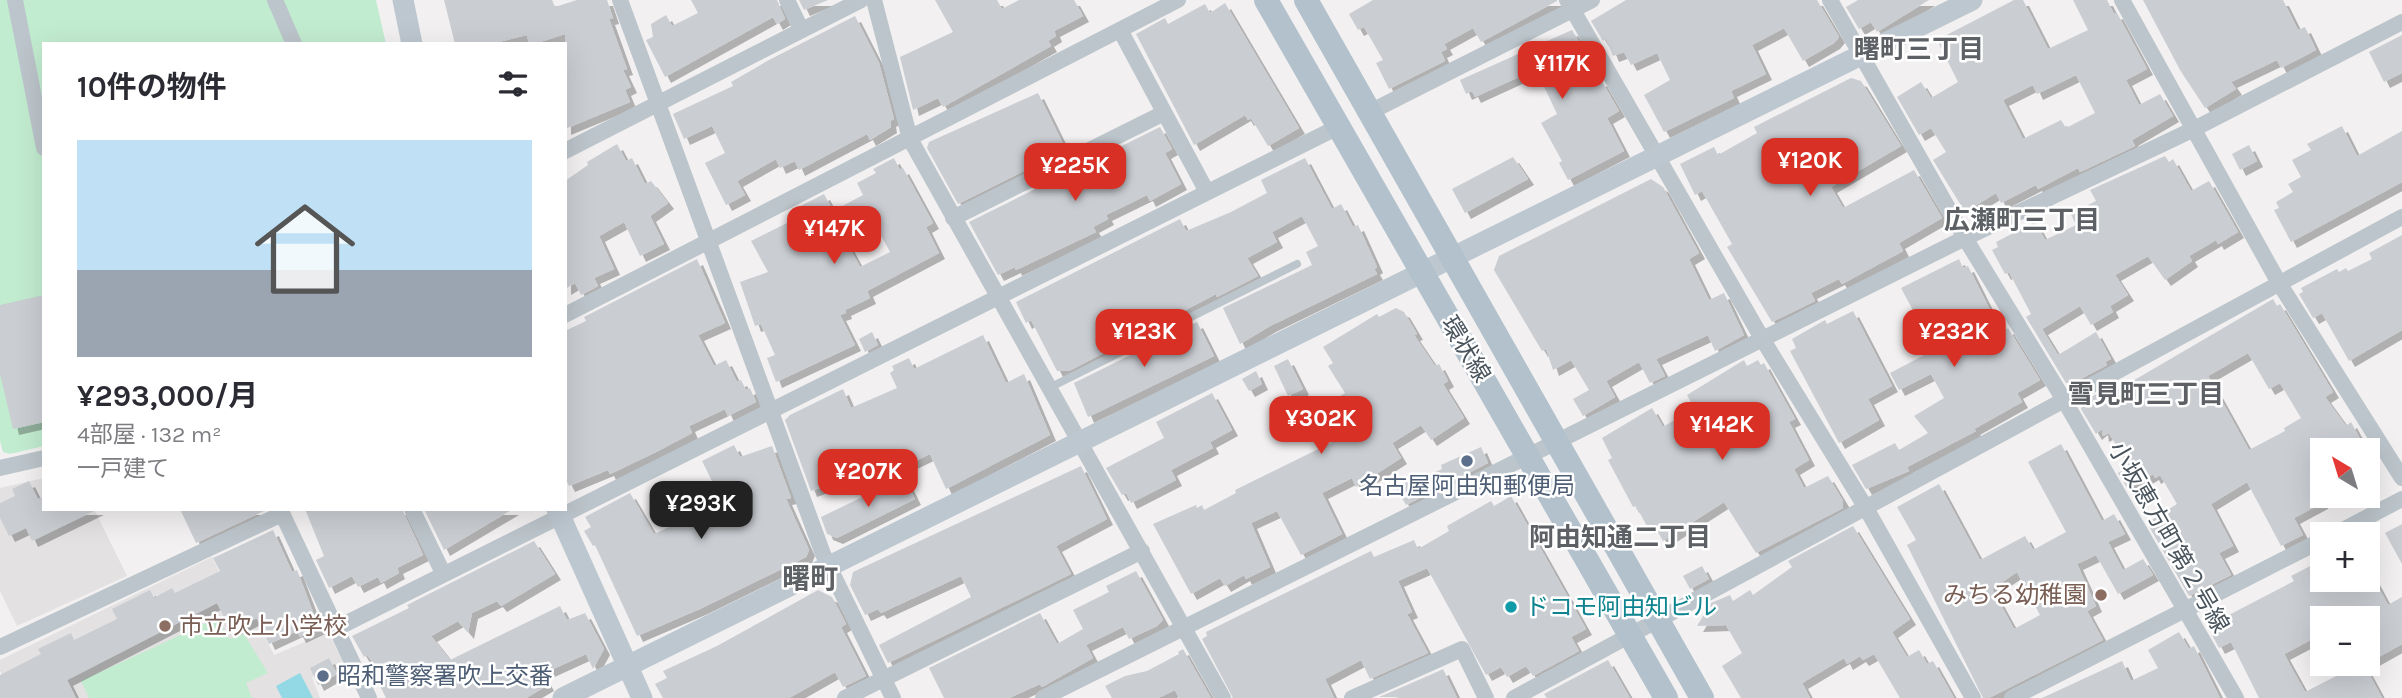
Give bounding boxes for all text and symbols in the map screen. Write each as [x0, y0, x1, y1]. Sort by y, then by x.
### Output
district label: 曙町三丁目 [1854, 34, 1984, 65]
pin: ¥117K [1513, 42, 1611, 101]
text: ¥117K [1534, 50, 1590, 77]
icon: filters [494, 65, 532, 103]
text: 10件の物件 [77, 69, 227, 105]
pin: ¥120K [1761, 138, 1859, 198]
pin: ¥225K [1026, 144, 1124, 203]
text: ¥120K [1777, 147, 1843, 174]
text: ¥225K [1040, 152, 1110, 179]
icon: home [242, 186, 368, 312]
district label: 広瀬町三丁目 [1944, 205, 2100, 236]
pin: ¥147K [785, 206, 883, 266]
text: ¥147K [803, 215, 865, 242]
pin: ¥123K [1095, 310, 1193, 369]
pin: ¥232K [1905, 310, 2003, 369]
street label: 環状線 [1435, 311, 1497, 387]
text: ¥123K [1112, 318, 1176, 345]
text: ¥232K [1919, 318, 1989, 345]
text: ¥293,000/月 [77, 378, 258, 414]
district label: 雪見町三丁目 [2068, 379, 2224, 410]
pin: ¥302K [1272, 396, 1370, 456]
pin: ¥142K [1673, 402, 1771, 462]
text: ¥302K [1285, 405, 1357, 432]
text: ¥142K [1690, 411, 1754, 438]
text: 4部屋 · 132 m² [77, 421, 222, 448]
street label: 小坂恵方町第２号線 [2103, 436, 2235, 638]
north arrow [2310, 438, 2380, 508]
map controls [2310, 438, 2380, 676]
pin: ¥207K [819, 449, 917, 509]
marker: 名古屋阿由知郵便局 [1459, 453, 1475, 469]
text: 一戸建て [77, 455, 169, 482]
text: ¥207K [834, 458, 902, 485]
place label: 名古屋阿由知郵便局 [1359, 472, 1575, 500]
pin: ¥293K [652, 482, 750, 541]
text: ¥293K [666, 490, 736, 517]
district label: 阿由知通二丁目 [1529, 522, 1711, 553]
button: + [2310, 522, 2380, 592]
district label: 曙町 [782, 562, 838, 595]
place label: みちる幼稚園 [1943, 581, 2087, 609]
marker: みちる幼稚園 [2093, 587, 2109, 603]
place label: ドコモ阿由知ビル [1525, 593, 1717, 621]
marker: ドコモ阿由知ビル [1503, 599, 1519, 615]
button: − [2310, 606, 2380, 676]
place label: 市立吹上小学校 [179, 612, 347, 640]
marker: 市立吹上小学校 [157, 618, 173, 634]
place label: 昭和警察署吹上交番 [337, 662, 553, 690]
marker: 昭和警察署吹上交番 [315, 668, 331, 684]

